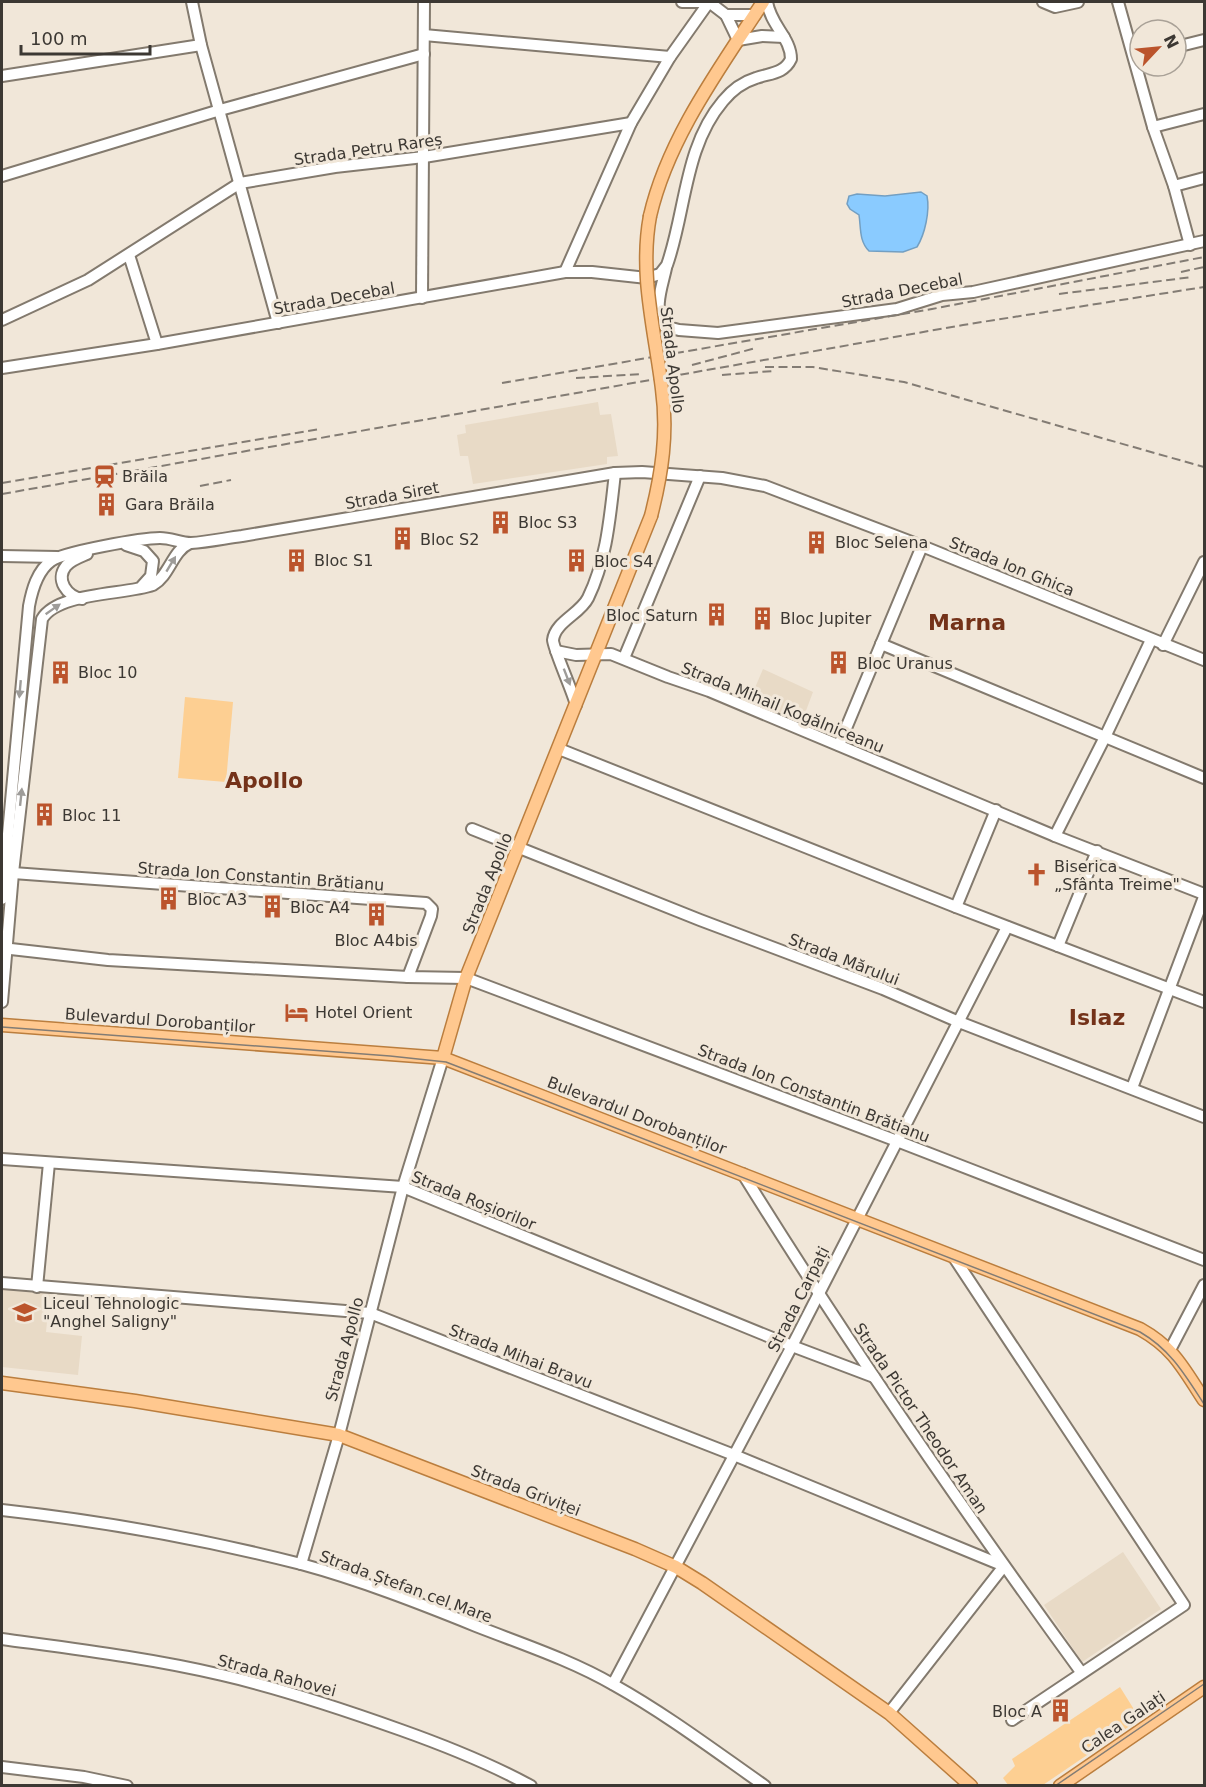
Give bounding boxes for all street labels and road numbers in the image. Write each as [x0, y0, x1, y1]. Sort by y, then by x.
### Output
street label: Strada Petru Rareș [293, 130, 444, 169]
street label: Strada Decebal [840, 269, 964, 312]
street label: Strada Decebal [272, 278, 396, 319]
street label: Strada Apollo [657, 306, 688, 415]
street label: Strada Siret [344, 478, 440, 513]
street label: Strada Ion Ghica [947, 533, 1077, 600]
street label: Strada Mihail Kogălniceanu [679, 658, 887, 757]
street label: Strada Apollo [459, 830, 516, 937]
street label: Strada Ion Constantin Brătianu [137, 858, 385, 895]
street label: Strada Mărului [786, 930, 902, 989]
street label: Bulevardul Dorobanților [64, 1004, 256, 1037]
street label: Strada Ion Constantin Brătianu [695, 1040, 933, 1147]
street label: Bulevardul Dorobanților [544, 1072, 730, 1159]
street label: Strada Roșiorilor [409, 1167, 539, 1234]
street label: Strada Carpați [764, 1243, 833, 1355]
street label: Strada Apollo [321, 1295, 368, 1403]
street label: Strada Pictor Theodor Aman [850, 1319, 992, 1517]
street label: Strada Mihai Bravu [446, 1320, 595, 1393]
street label: Strada Griviței [468, 1461, 583, 1520]
street label: Strada Ștefan cel Mare [317, 1546, 495, 1627]
street label: Strada Rahovei [215, 1651, 338, 1700]
street label: Calea Galați [1078, 1687, 1169, 1758]

